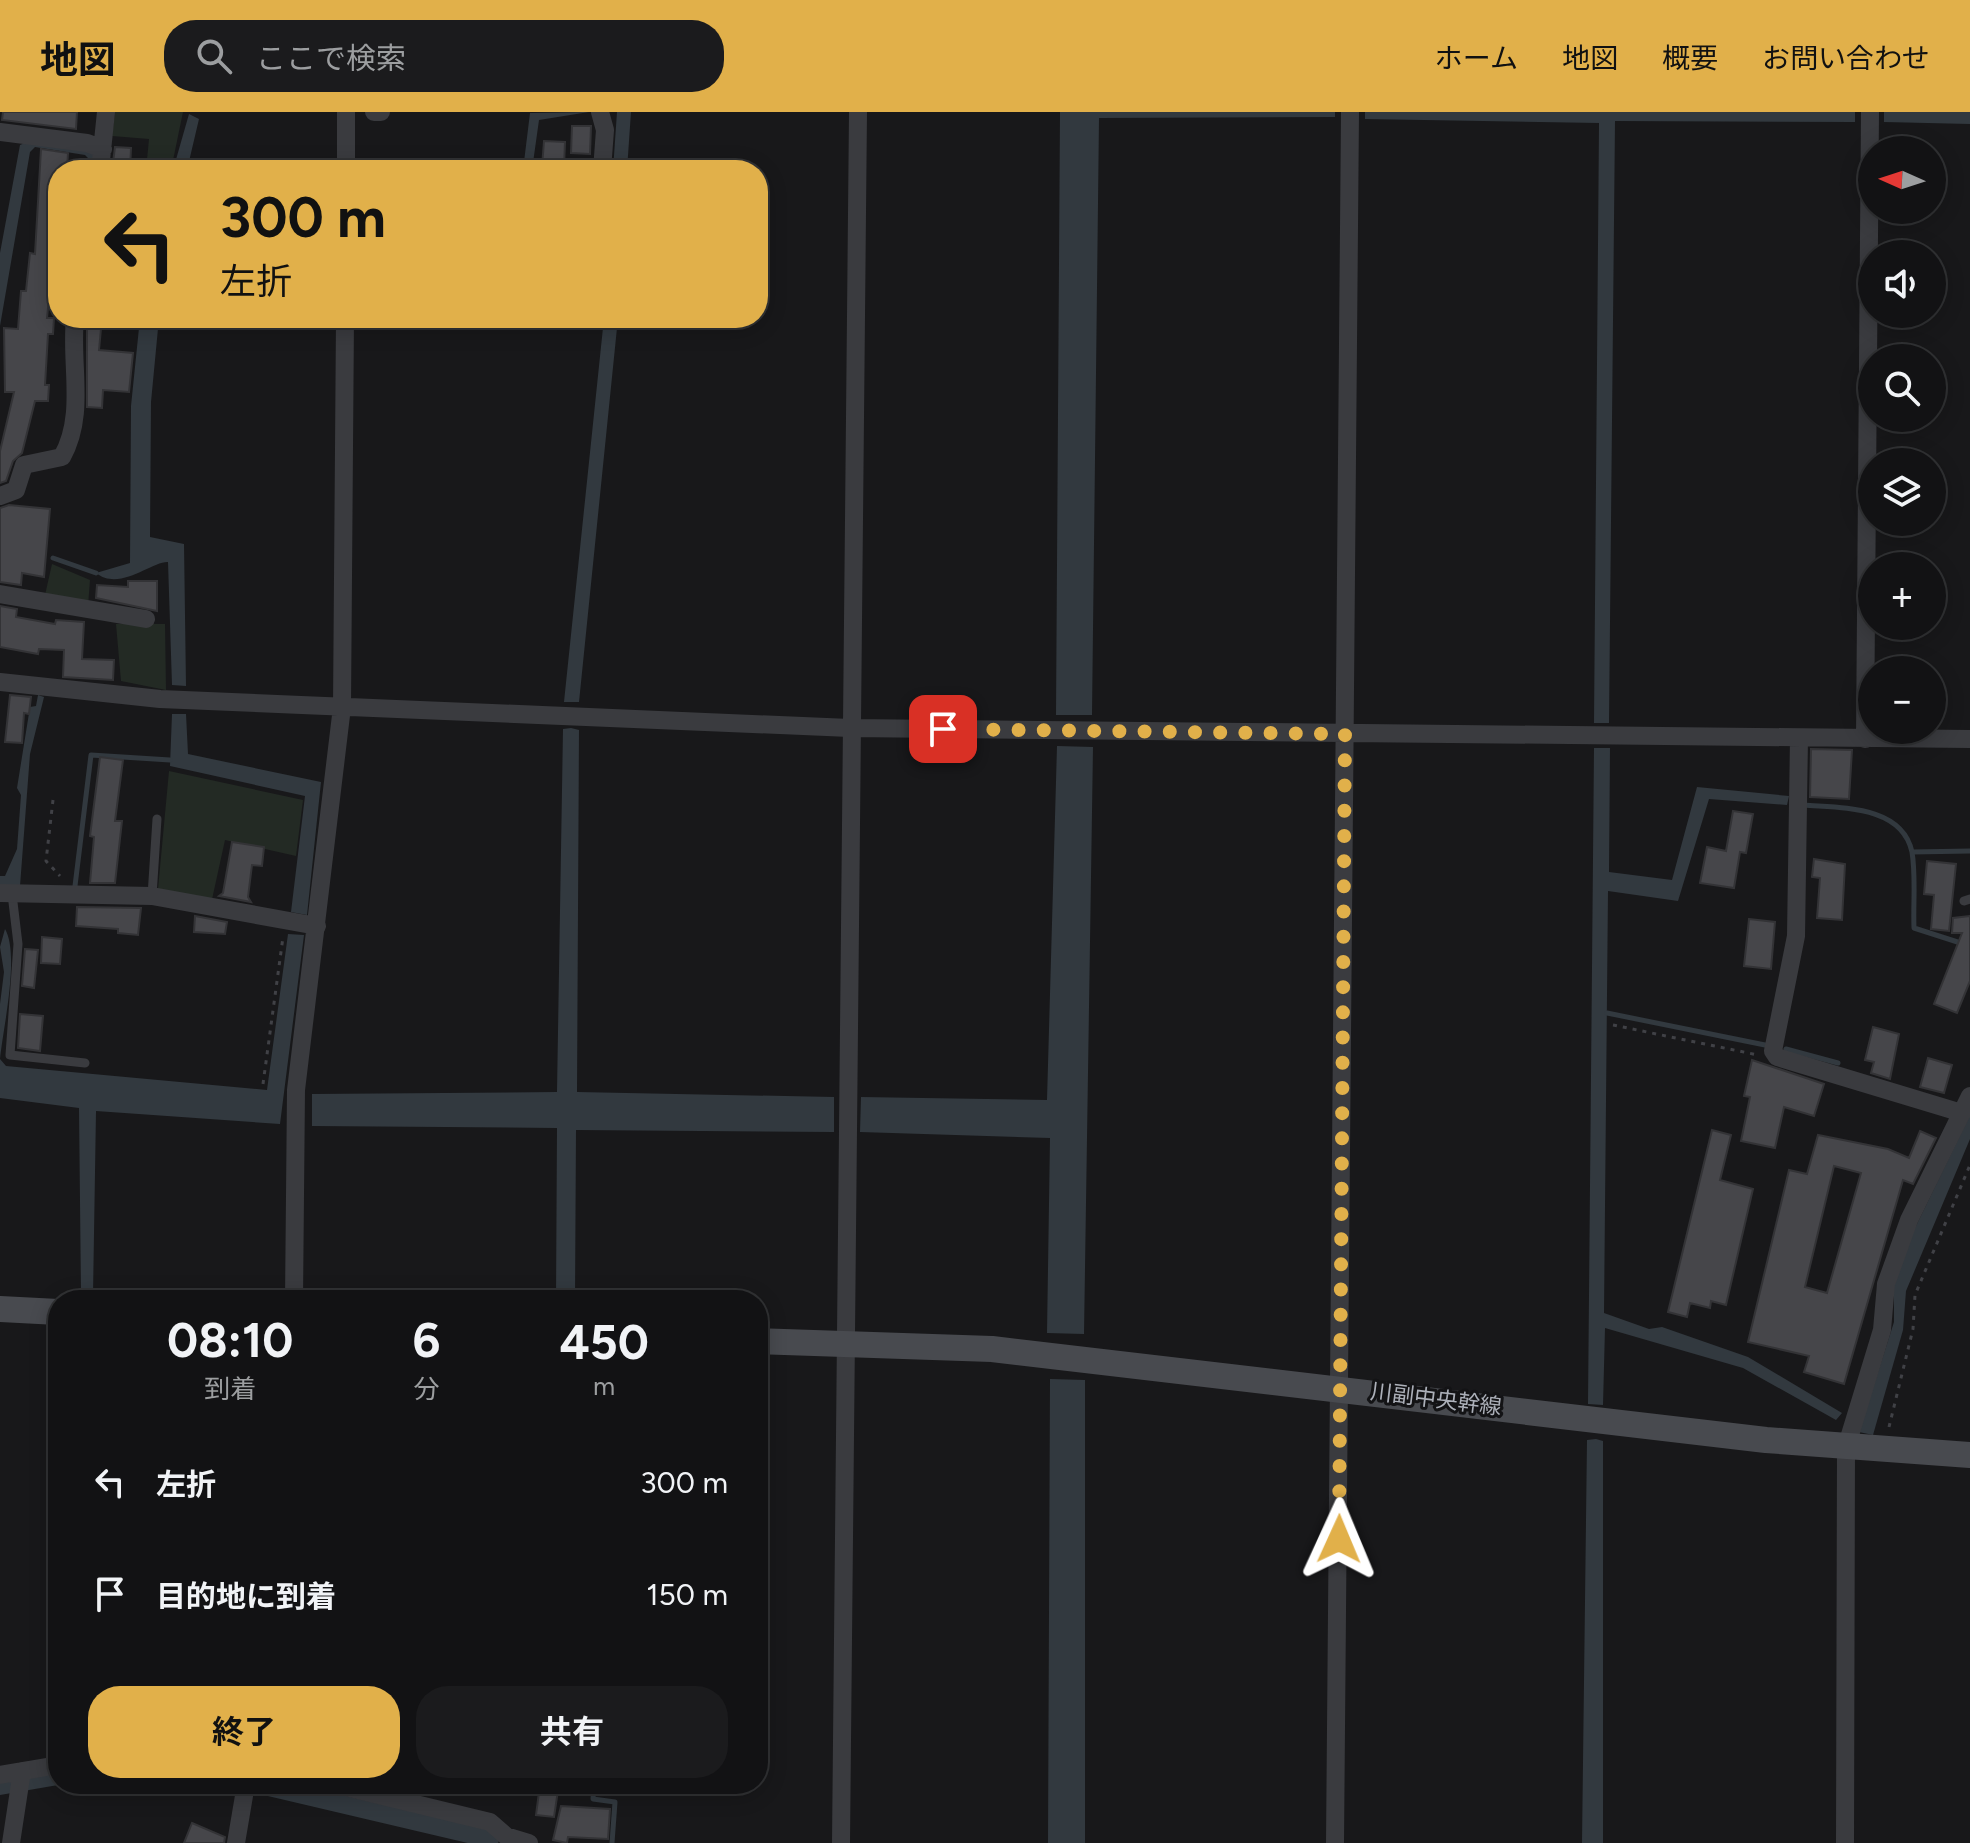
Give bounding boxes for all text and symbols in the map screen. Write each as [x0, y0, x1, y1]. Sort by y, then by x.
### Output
search box [164, 20, 724, 92]
icon: search [192, 34, 236, 78]
text: 地図 [40, 37, 116, 83]
text: ここで検索 [256, 40, 406, 77]
text: ホーム [1435, 41, 1518, 75]
text: 地図 [1562, 41, 1618, 75]
text: 概要 [1662, 41, 1718, 75]
text: お問い合わせ [1762, 41, 1930, 75]
north arrow [1858, 136, 1946, 224]
map controls [1858, 136, 1946, 744]
text: 300 m [220, 184, 386, 251]
icon: left [88, 192, 192, 296]
button: sound [1858, 240, 1946, 328]
text: 左折 [220, 260, 292, 303]
button: search [1858, 344, 1946, 432]
button: layers [1858, 448, 1946, 536]
button: + [1858, 552, 1946, 640]
button: − [1858, 656, 1946, 744]
pin [909, 695, 977, 763]
icon: arrive [921, 707, 965, 751]
text: 08:10 [167, 1311, 293, 1369]
text: 6 [413, 1311, 440, 1369]
text: 450 [559, 1313, 649, 1371]
text: m [593, 1370, 615, 1402]
text: 到着 [204, 1373, 256, 1405]
text: 分 [413, 1373, 439, 1405]
street label: 川副中央幹線 [1369, 1378, 1503, 1420]
icon: left [88, 1460, 132, 1504]
text: 300 m [640, 1464, 728, 1501]
text: 左折 [156, 1466, 216, 1503]
position arrow [1297, 1497, 1381, 1581]
icon: arrive [88, 1572, 132, 1616]
text: 150 m [646, 1576, 728, 1613]
text: 目的地に到着 [156, 1578, 336, 1615]
button: 終了 [88, 1686, 400, 1778]
button: 共有 [416, 1686, 728, 1778]

